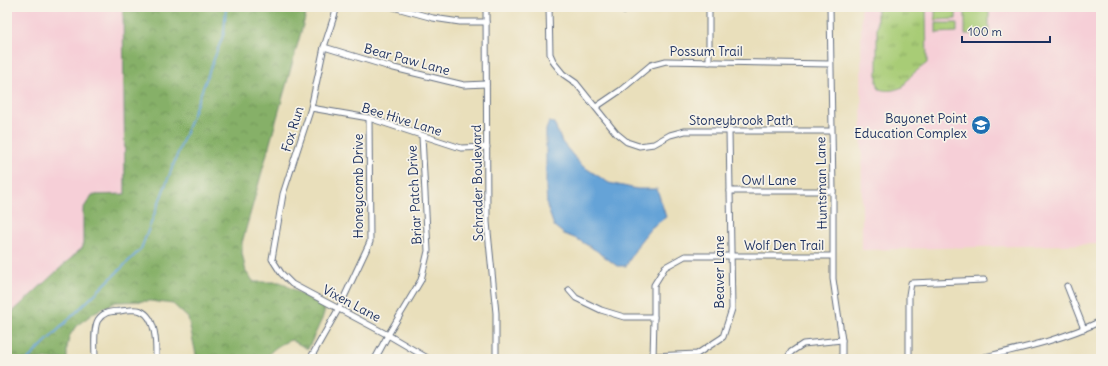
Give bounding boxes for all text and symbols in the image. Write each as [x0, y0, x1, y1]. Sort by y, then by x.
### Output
scale bar [962, 18, 1050, 44]
text: 100 m [968, 24, 1002, 39]
street label: Bear Paw Lane [362, 40, 452, 79]
street label: Possum Trail [669, 43, 743, 60]
street label: Bee Hive Lane [360, 99, 444, 140]
street label: Fox Run [278, 104, 308, 154]
place label: Bayonet Point Education Complex [854, 110, 968, 142]
street label: Stoneybrook Path [689, 112, 794, 129]
school or university icon: Bayonet Point Education Complex [970, 114, 992, 136]
street label: Schrader Boulevard [468, 124, 487, 241]
street label: Honeycomb Drive [350, 134, 367, 238]
street label: Huntsman Lane [812, 136, 831, 230]
street label: Briar Patch Drive [403, 145, 426, 245]
street label: Owl Lane [741, 172, 797, 189]
street label: Beaver Lane [711, 235, 728, 309]
street label: Wolf Den Trail [744, 237, 824, 254]
street label: Vixen Lane [320, 281, 384, 326]

